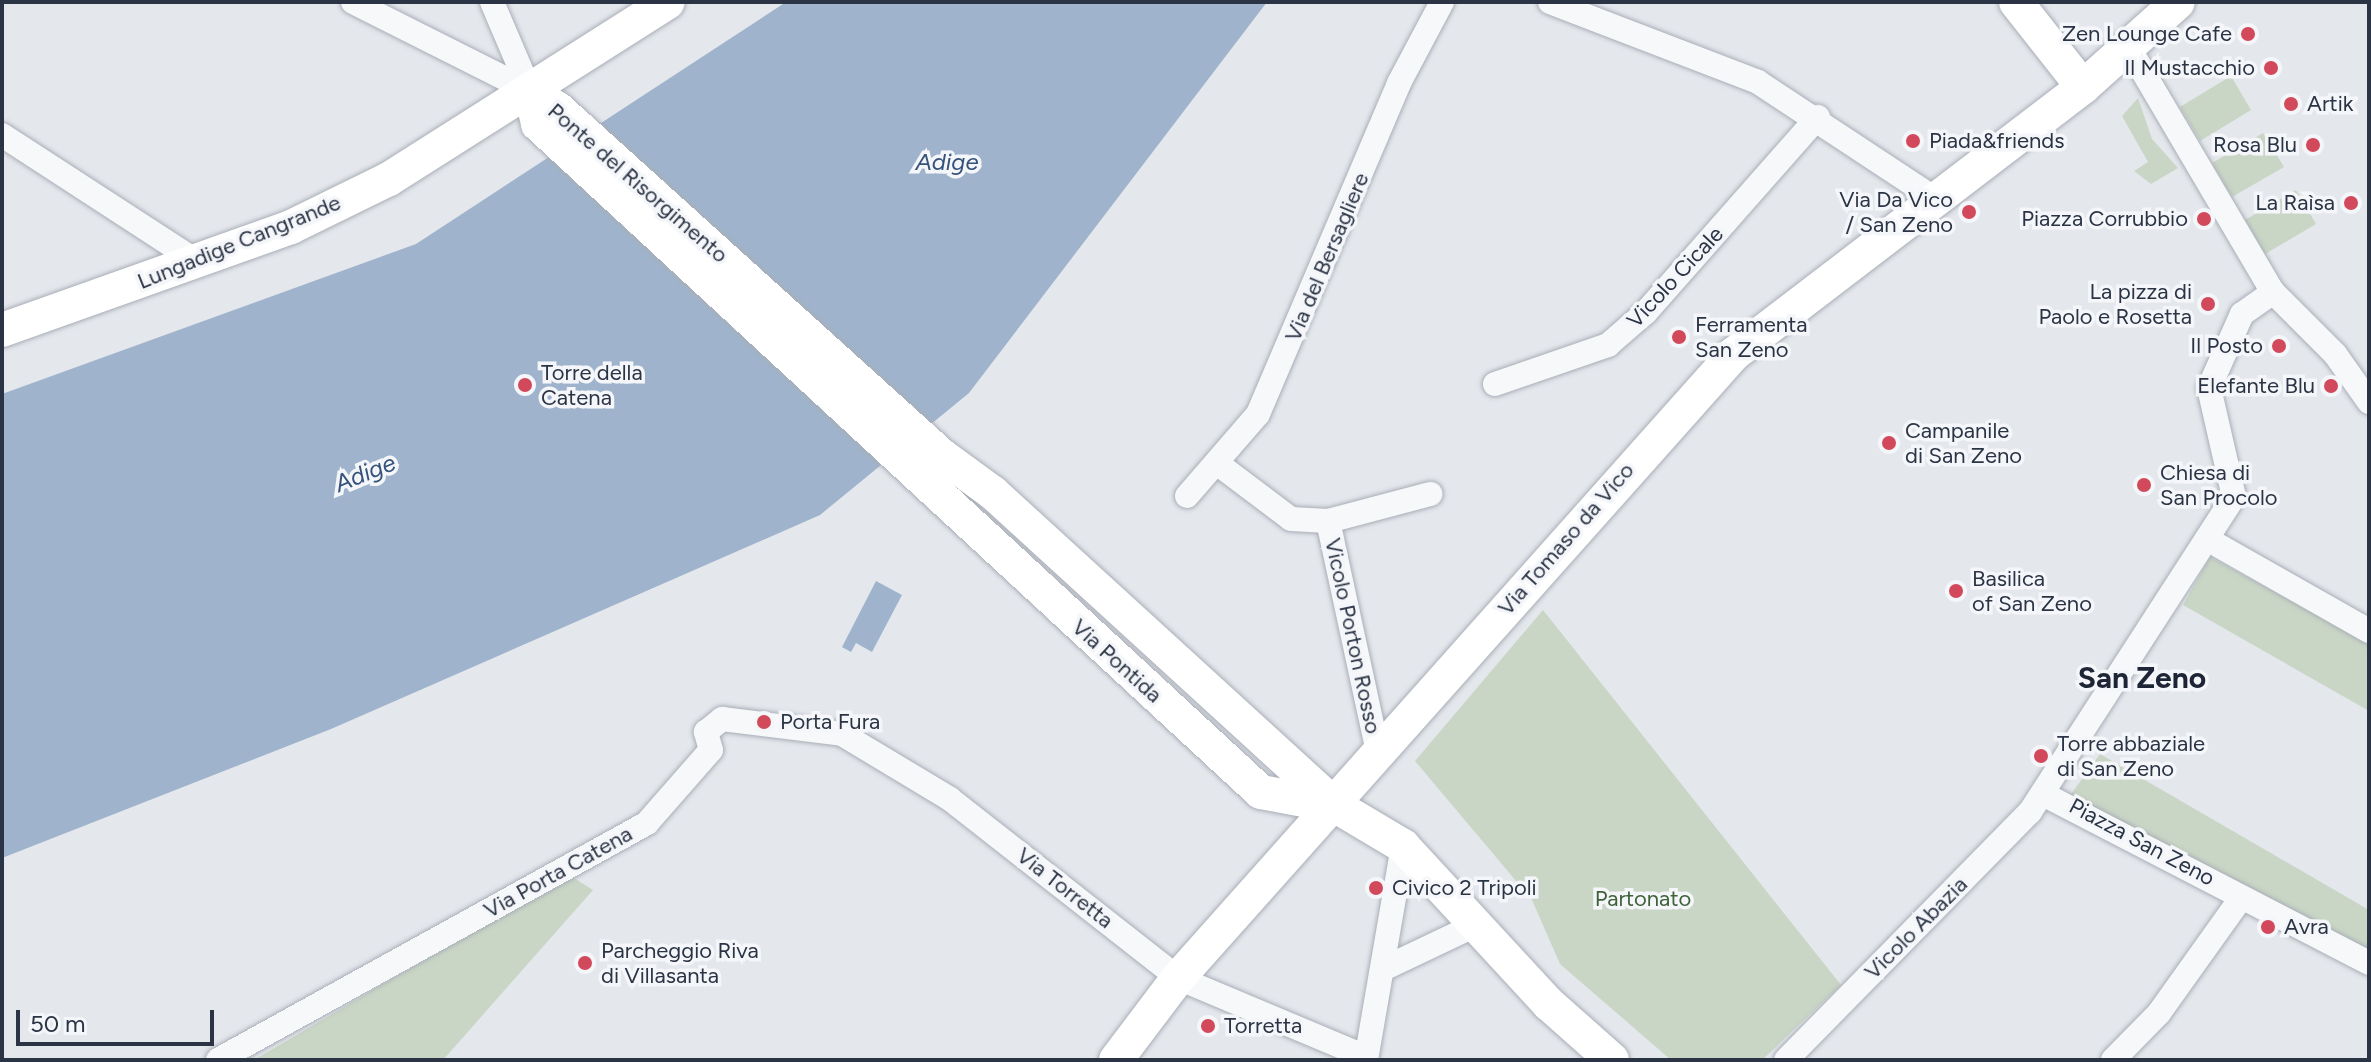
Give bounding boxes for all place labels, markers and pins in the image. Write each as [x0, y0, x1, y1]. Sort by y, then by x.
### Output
place label: Zen Lounge Cafe [2062, 21, 2232, 47]
marker: Zen Lounge Cafe [2239, 25, 2257, 43]
place label: Il Mustacchio [2124, 55, 2255, 81]
marker: Il Mustacchio [2262, 59, 2280, 77]
place label: Artik [2307, 91, 2353, 117]
marker: Artik [2282, 95, 2300, 113]
place label: Piada&friends [1929, 128, 2064, 154]
marker: Piada&friends [1904, 132, 1922, 150]
place label: Rosa Blu [2213, 132, 2297, 158]
marker: Rosa Blu [2304, 136, 2322, 154]
place label: Via Da Vico / San Zeno [1839, 186, 1953, 238]
place label: La Raìsa [2255, 190, 2335, 216]
marker: La Raìsa [2342, 194, 2360, 212]
marker: Via Da Vico / San Zeno [1960, 203, 1978, 221]
place label: Piazza Corrubbio [2021, 206, 2188, 232]
marker: Piazza Corrubbio [2195, 210, 2213, 228]
place label: La pizza di Paolo e Rosetta [2038, 278, 2192, 330]
marker: La pizza di Paolo e Rosetta [2199, 295, 2217, 313]
place label: Ferramenta San Zeno [1695, 311, 1807, 362]
marker: Ferramenta San Zeno [1670, 328, 1688, 346]
place label: Il Posto [2190, 333, 2263, 359]
marker: Il Posto [2270, 337, 2288, 355]
place label: Torre della Catena [541, 359, 643, 410]
place label: Elefante Blu [2197, 373, 2315, 399]
marker: Torre della Catena [516, 376, 534, 394]
marker: Elefante Blu [2322, 377, 2340, 395]
place label: Campanile di San Zeno [1905, 417, 2022, 468]
marker: Campanile di San Zeno [1880, 434, 1898, 452]
place label: Chiesa di San Procolo [2160, 459, 2278, 510]
marker: Chiesa di San Procolo [2135, 476, 2153, 494]
place label: Basilica of San Zeno [1972, 565, 2092, 616]
marker: Basilica of San Zeno [1947, 582, 1965, 600]
place label: Porta Fura [780, 709, 880, 735]
marker: Porta Fura [755, 713, 773, 731]
place label: Torre abbaziale di San Zeno [2057, 730, 2205, 782]
marker: Torre abbaziale di San Zeno [2032, 747, 2050, 765]
place label: Civico 2 Tripoli [1392, 875, 1537, 901]
marker: Civico 2 Tripoli [1367, 879, 1385, 897]
place label: Avra [2284, 914, 2329, 940]
marker: Avra [2259, 918, 2277, 936]
place label: Parcheggio Riva di Villasanta [601, 937, 759, 988]
marker: Parcheggio Riva di Villasanta [576, 954, 594, 972]
place label: Torretta [1224, 1013, 1302, 1039]
marker: Torretta [1199, 1017, 1217, 1035]

